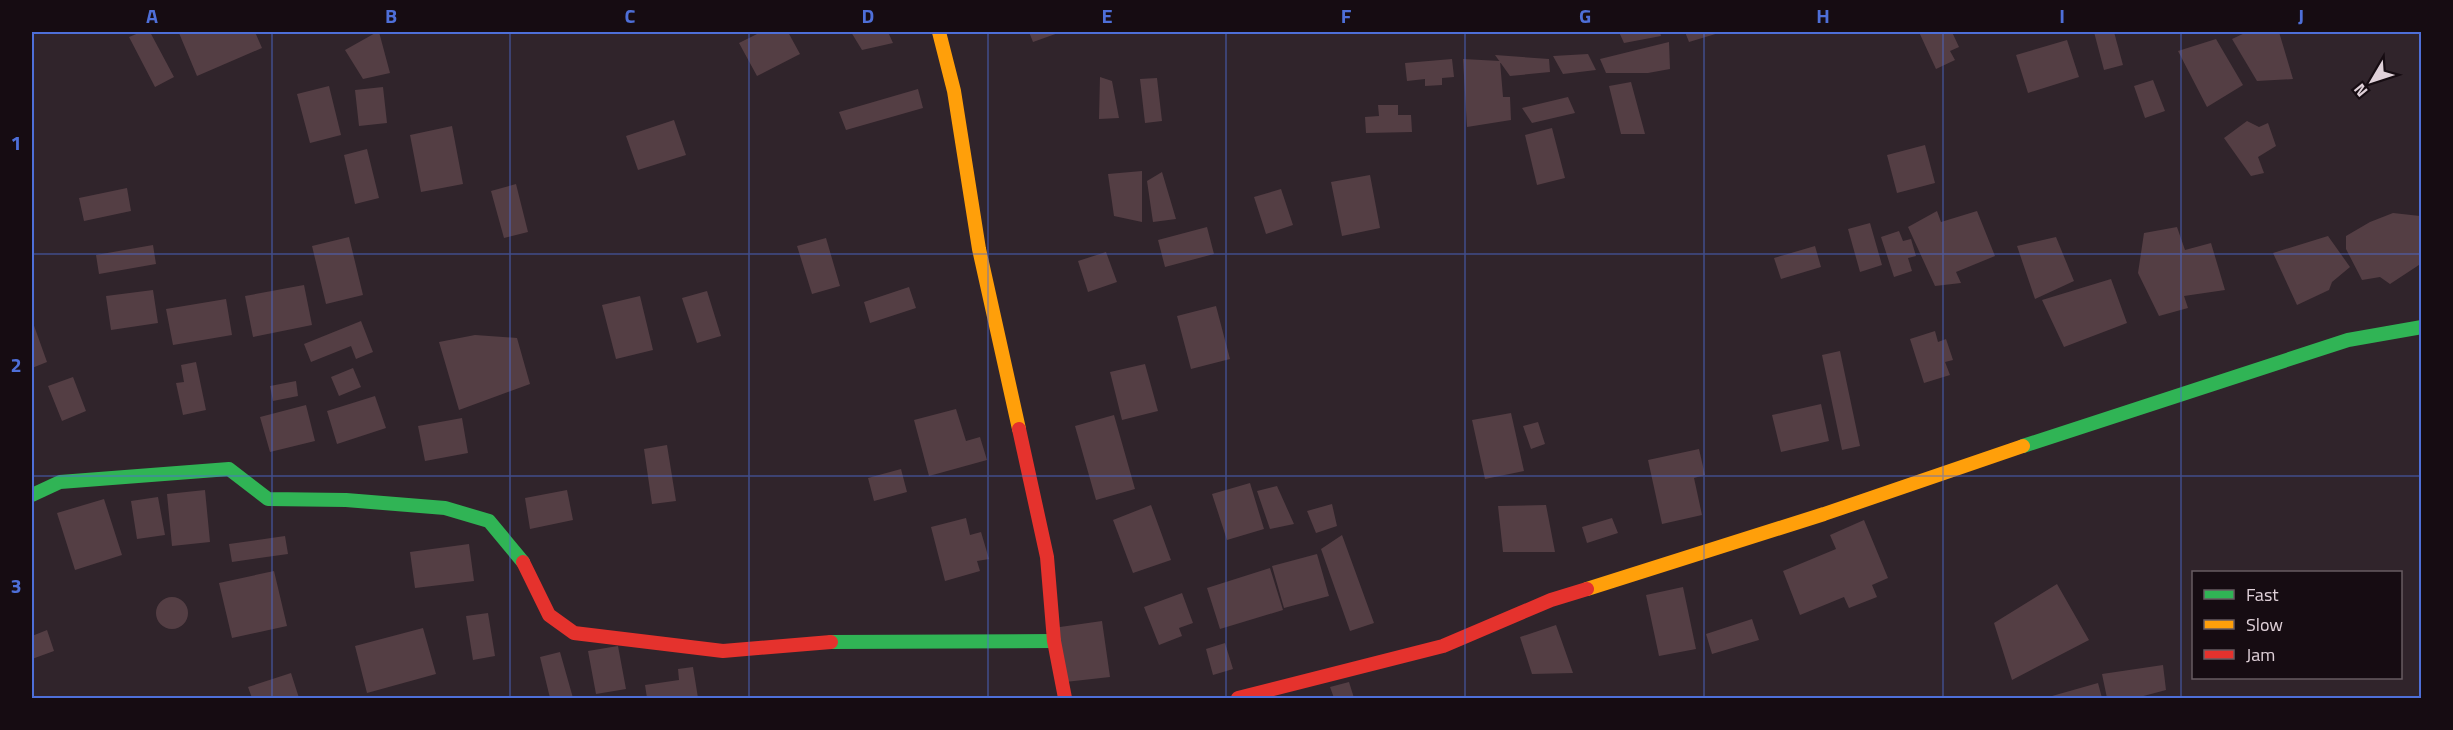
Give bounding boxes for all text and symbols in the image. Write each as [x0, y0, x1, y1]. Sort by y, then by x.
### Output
text: A [146, 0, 158, 31]
text: B [385, 0, 397, 31]
text: C [625, 0, 636, 31]
text: D [862, 0, 874, 31]
text: E [1101, 0, 1113, 31]
text: F [1341, 0, 1352, 31]
text: G [1579, 0, 1591, 31]
text: H [1816, 0, 1830, 31]
text: I [2059, 0, 2065, 31]
text: J [2298, 0, 2304, 31]
north arrow [2342, 51, 2402, 111]
text: N [2348, 79, 2373, 102]
text: 1 [10, 127, 22, 158]
text: 2 [10, 349, 22, 380]
text: 3 [10, 570, 22, 601]
legend [2192, 571, 2402, 679]
text: Fast [2246, 581, 2279, 608]
text: Slow [2246, 611, 2283, 638]
text: Jam [2246, 641, 2275, 668]

